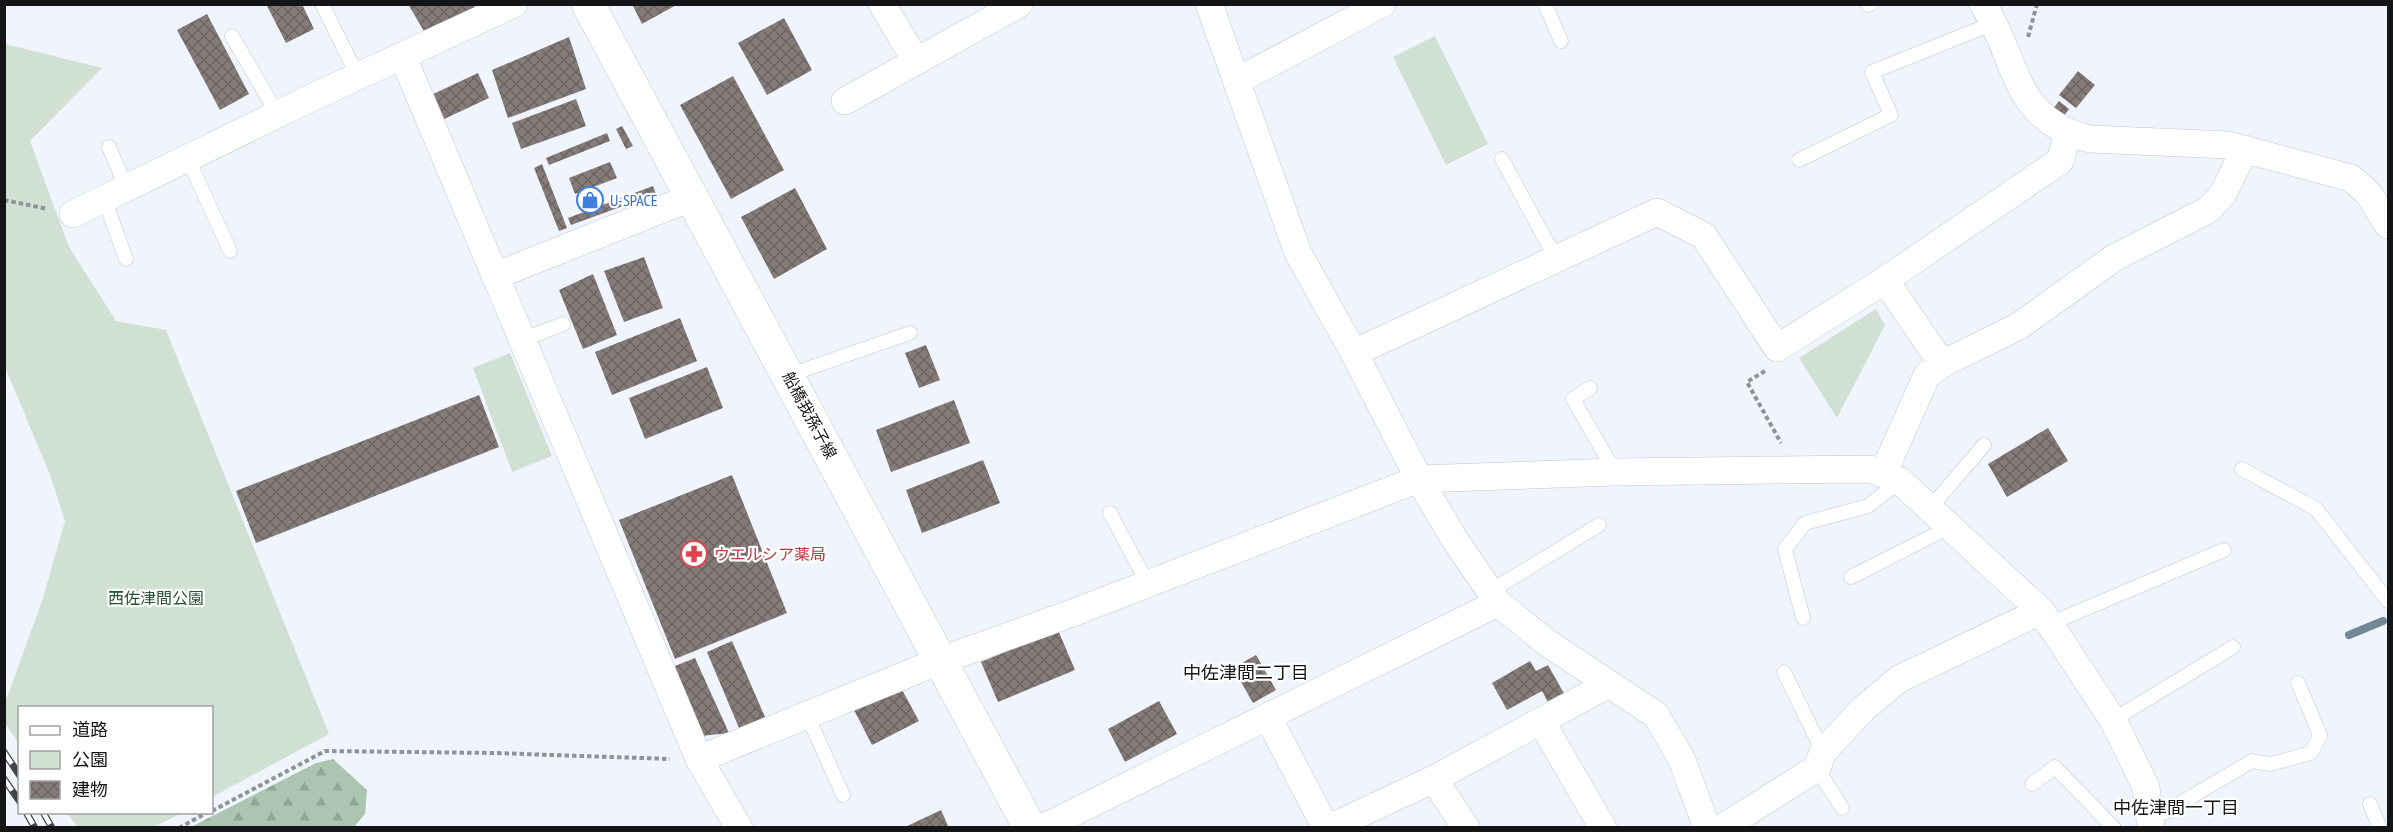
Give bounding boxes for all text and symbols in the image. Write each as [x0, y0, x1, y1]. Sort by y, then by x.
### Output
shop icon: U-SPACE [575, 185, 605, 215]
place label: U-SPACE [610, 190, 658, 210]
street label: 船橋我孫子線 [779, 368, 841, 462]
pharmacy icon: ウエルシア薬局 [679, 539, 709, 569]
place label: ウエルシア薬局 [714, 544, 826, 564]
park label: 西佐津間公園 [108, 588, 204, 608]
district label: 中佐津間二丁目 [1183, 661, 1309, 684]
legend [18, 706, 213, 814]
text: 道路 [72, 718, 108, 741]
text: 公園 [72, 748, 108, 771]
text: 建物 [72, 778, 108, 801]
district label: 中佐津間一丁目 [2113, 796, 2239, 819]

